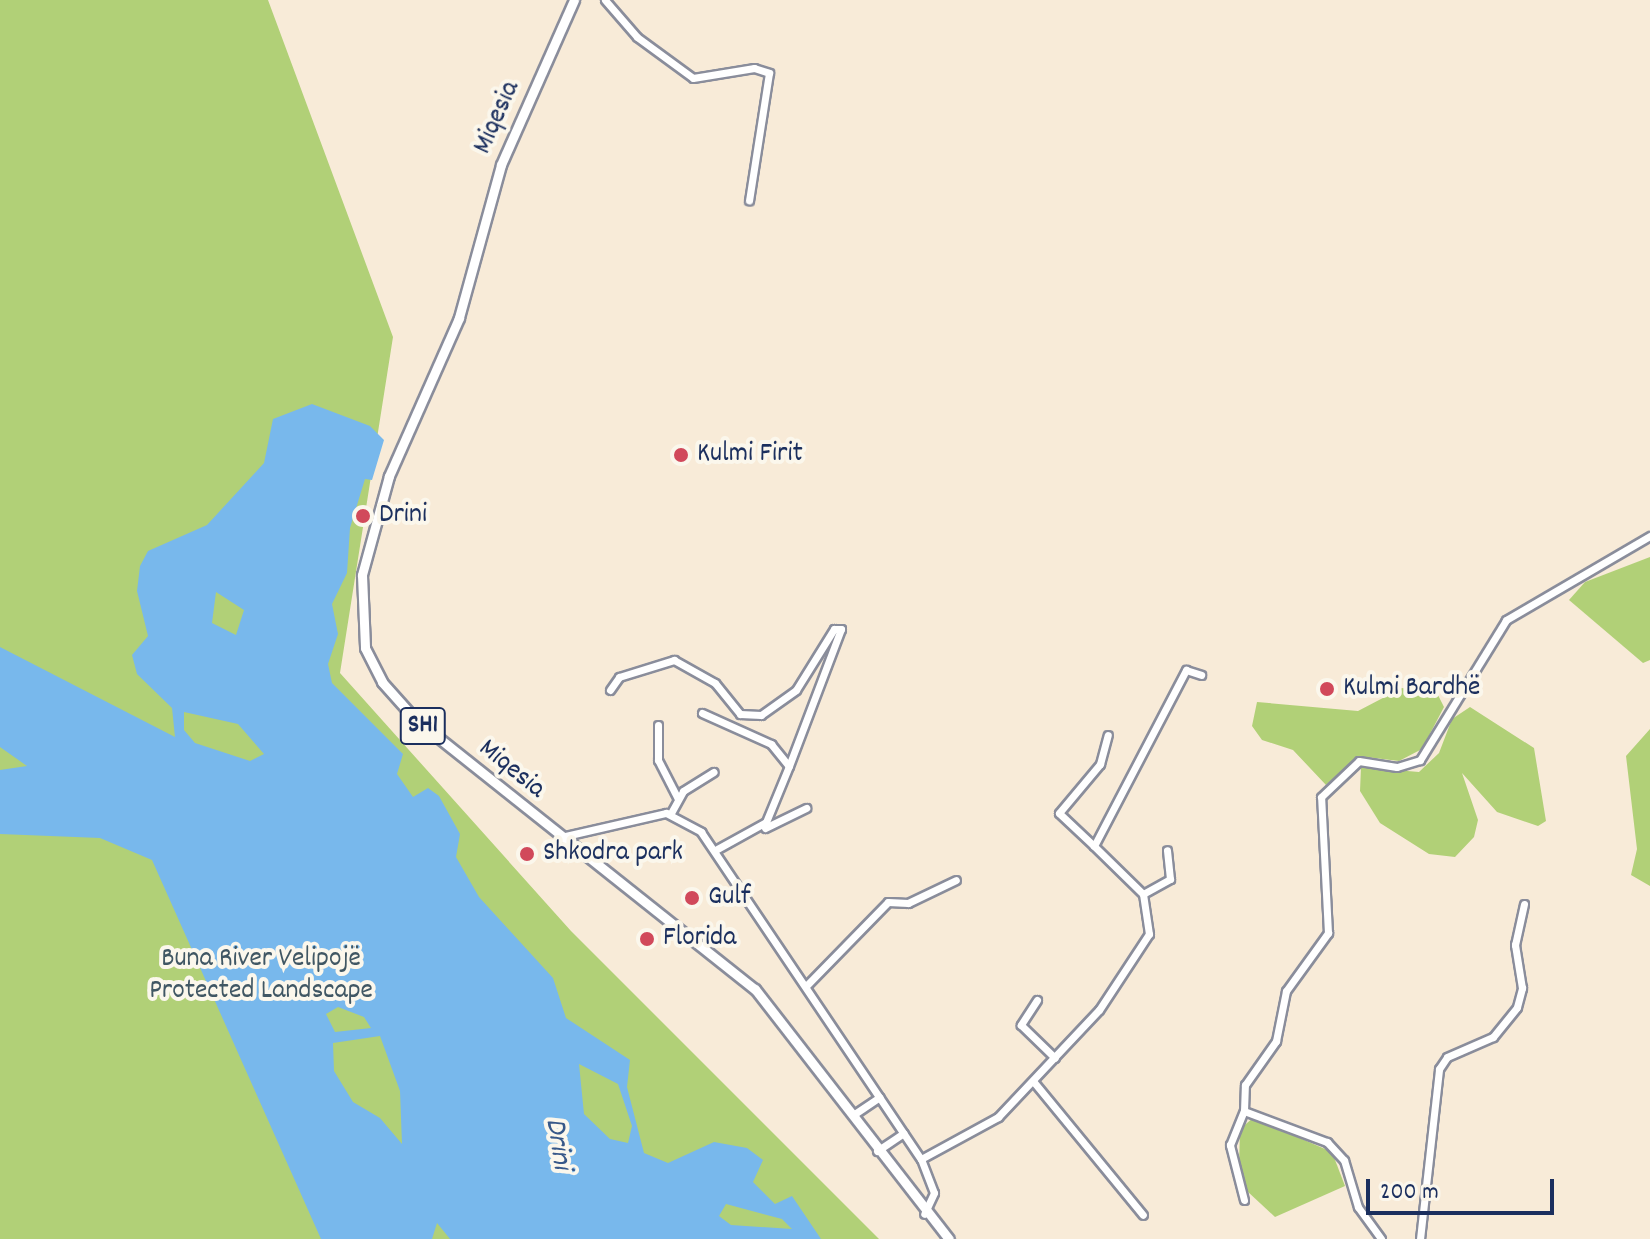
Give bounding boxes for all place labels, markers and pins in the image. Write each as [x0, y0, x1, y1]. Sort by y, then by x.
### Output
place label: Kulmi Firit [697, 438, 803, 472]
marker: Kulmi Firit [672, 446, 690, 464]
place label: Drini [379, 499, 427, 533]
marker: Drini [354, 507, 372, 525]
place label: Kulmi Bardhë [1343, 672, 1480, 706]
marker: Kulmi Bardhë [1318, 680, 1336, 698]
place label: Shkodra park [543, 837, 683, 871]
marker: Shkodra park [518, 845, 536, 863]
place label: Gulf [708, 881, 751, 915]
marker: Gulf [683, 889, 701, 907]
place label: Florida [663, 922, 736, 956]
marker: Florida [638, 930, 656, 948]

